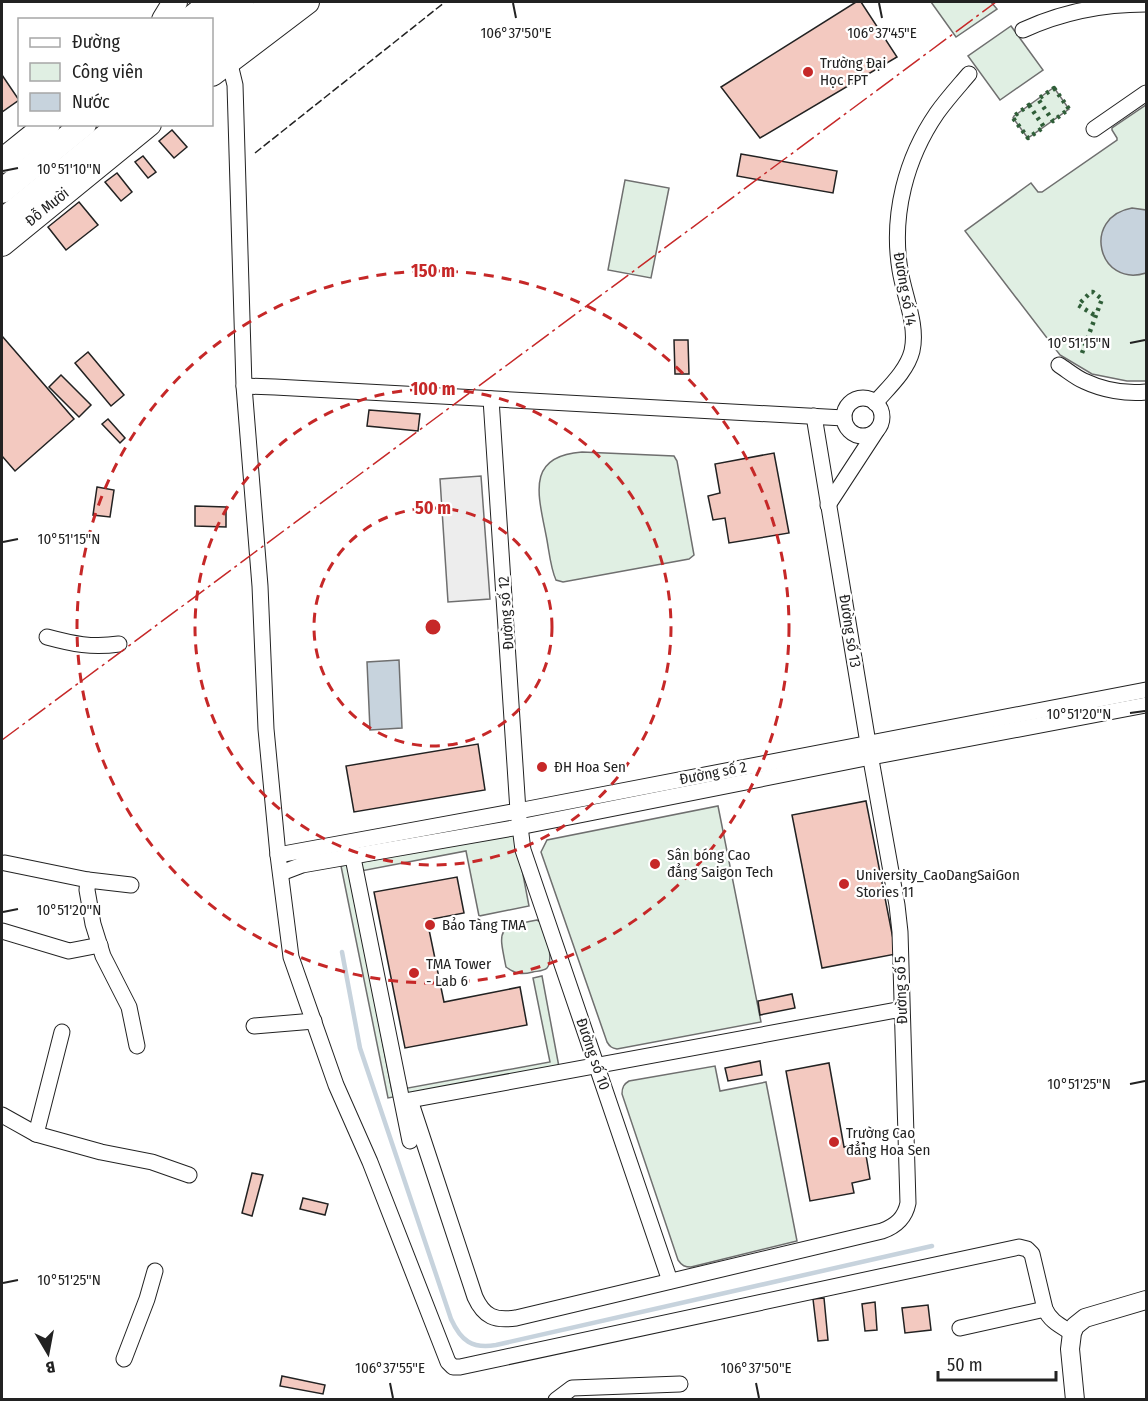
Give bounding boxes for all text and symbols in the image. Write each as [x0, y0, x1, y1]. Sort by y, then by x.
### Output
legend [18, 18, 213, 126]
text: 106°37'50"E [480, 24, 552, 42]
text: 106°37'45"E [847, 24, 917, 42]
text: Đường [72, 31, 120, 53]
place label: Trường Đại Học FPT [820, 54, 886, 89]
text: Công viên [72, 61, 143, 83]
marker: Trường Đại Học FPT [801, 65, 815, 79]
text: Nước [72, 91, 110, 113]
text: 10°51'10"N [37, 160, 101, 178]
street label: Đỗ Mười [22, 184, 72, 230]
street label: Đường số 14 [890, 251, 920, 327]
text: 150 m [411, 260, 455, 282]
text: 10°51'15"N [1048, 334, 1110, 352]
text: 100 m [411, 378, 455, 400]
text: 50 m [415, 497, 451, 519]
text: 10°51'15"N [38, 530, 100, 548]
street label: Đường số 12 [494, 575, 518, 650]
street label: Đường số 13 [835, 593, 865, 669]
centre of rings [423, 617, 443, 637]
text: 10°51'20"N [1047, 705, 1111, 723]
place label: ĐH Hoa Sen [554, 758, 626, 776]
street label: Đường số 2 [678, 758, 748, 788]
marker: ĐH Hoa Sen [535, 760, 549, 774]
place label: Sân bóng Cao đẳng Saigon Tech [667, 846, 774, 881]
marker: Sân bóng Cao đẳng Saigon Tech [648, 857, 662, 871]
place label: University_CaoDangSaiGon Stories 11 [856, 866, 1020, 901]
marker: University_CaoDangSaiGon Stories 11 [837, 877, 851, 891]
text: 10°51'20"N [37, 901, 101, 919]
place label: Bảo Tàng TMA [442, 916, 526, 934]
marker: Bảo Tàng TMA [423, 918, 437, 932]
place label: TMA Tower - Lab 6 [426, 955, 492, 990]
street label: Đường số 5 [891, 956, 911, 1024]
marker: TMA Tower - Lab 6 [407, 966, 421, 980]
street label: Đường số 10 [572, 1016, 614, 1092]
text: 10°51'25"N [1047, 1075, 1111, 1093]
place label: Trường Cao đẳng Hoa Sen [846, 1124, 930, 1159]
marker: Trường Cao đẳng Hoa Sen [827, 1135, 841, 1149]
text: 10°51'25"N [37, 1271, 101, 1289]
north arrow [18, 1323, 78, 1383]
scale bar [938, 1344, 1056, 1382]
text: 50 m [947, 1354, 983, 1376]
text: B [44, 1357, 57, 1377]
text: 106°37'55"E [355, 1359, 425, 1377]
text: 106°37'50"E [720, 1359, 792, 1377]

